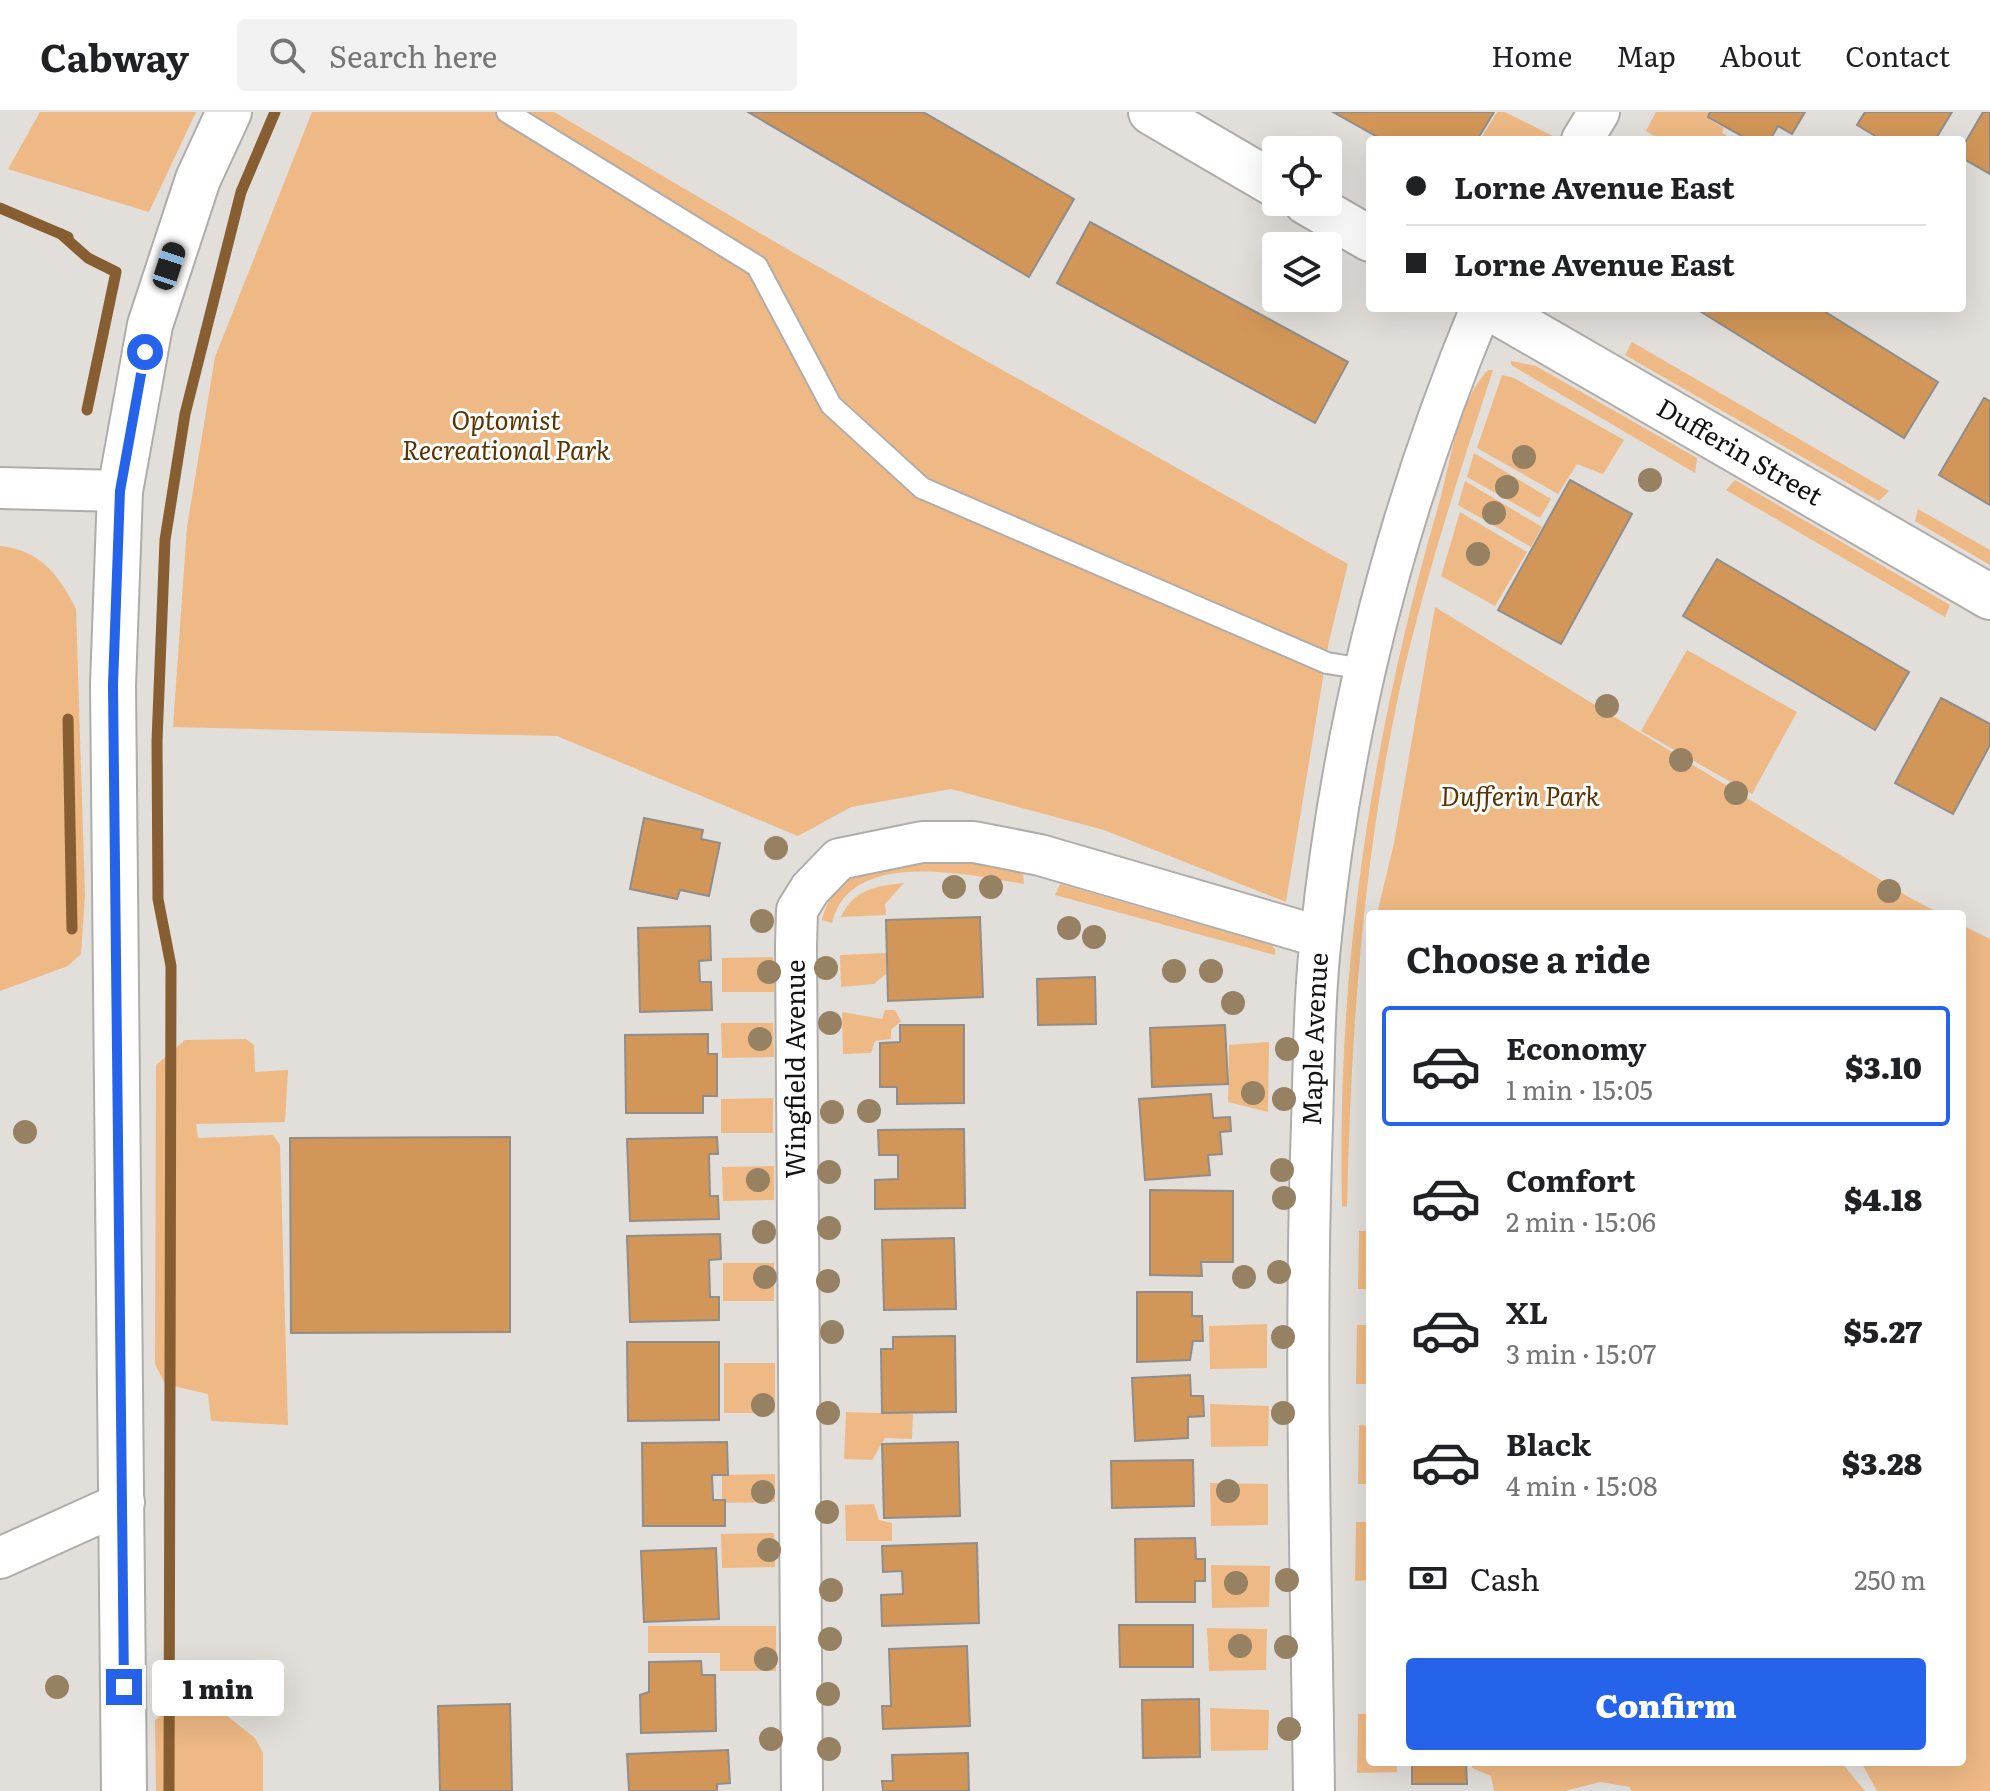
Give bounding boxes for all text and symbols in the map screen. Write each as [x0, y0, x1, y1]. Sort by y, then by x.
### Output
search box [237, 19, 797, 91]
text: Cabway [40, 27, 189, 84]
icon: search [265, 33, 309, 77]
text: Search here [329, 33, 497, 77]
text: Home [1491, 34, 1572, 76]
text: Map [1616, 34, 1676, 76]
text: About [1720, 34, 1801, 76]
text: Contact [1845, 34, 1950, 76]
map controls [1262, 136, 1342, 312]
button: locate [1262, 136, 1342, 216]
text: Lorne Avenue East [1454, 164, 1735, 208]
button: layers [1262, 232, 1342, 312]
car [150, 239, 188, 293]
text: Lorne Avenue East [1454, 241, 1735, 285]
route start [127, 334, 163, 370]
street label: Dufferin Street [1650, 387, 1831, 514]
park label: Optomist Recreational Park [402, 399, 611, 468]
park label: Dufferin Park [1440, 775, 1600, 814]
text: Choose a ride [1406, 931, 1651, 984]
street label: Maple Avenue [1290, 951, 1336, 1126]
street label: Wingfield Avenue [774, 960, 813, 1178]
text: Economy [1506, 1025, 1646, 1069]
icon: car [1410, 1030, 1482, 1102]
text: $3.10 [1845, 1044, 1922, 1088]
text: 1 min · 15:05 [1506, 1069, 1653, 1108]
text: Comfort [1506, 1157, 1636, 1201]
icon: car [1410, 1162, 1482, 1234]
text: $4.18 [1844, 1176, 1922, 1220]
text: 2 min · 15:06 [1506, 1201, 1656, 1240]
text: XL [1506, 1289, 1548, 1333]
icon: car [1410, 1294, 1482, 1366]
text: $5.27 [1844, 1308, 1922, 1352]
text: 3 min · 15:07 [1506, 1333, 1656, 1372]
text: Black [1506, 1421, 1591, 1465]
icon: car [1410, 1426, 1482, 1498]
text: $3.28 [1842, 1440, 1922, 1484]
text: 4 min · 15:08 [1506, 1465, 1657, 1504]
icon: cash [1406, 1556, 1450, 1600]
text: Cash [1470, 1556, 1540, 1600]
text: 250 m [1854, 1559, 1926, 1598]
button: Confirm [1406, 1658, 1926, 1750]
callout: 1 min [152, 1659, 284, 1715]
text: 1 min [183, 1668, 253, 1707]
route end [106, 1669, 142, 1705]

